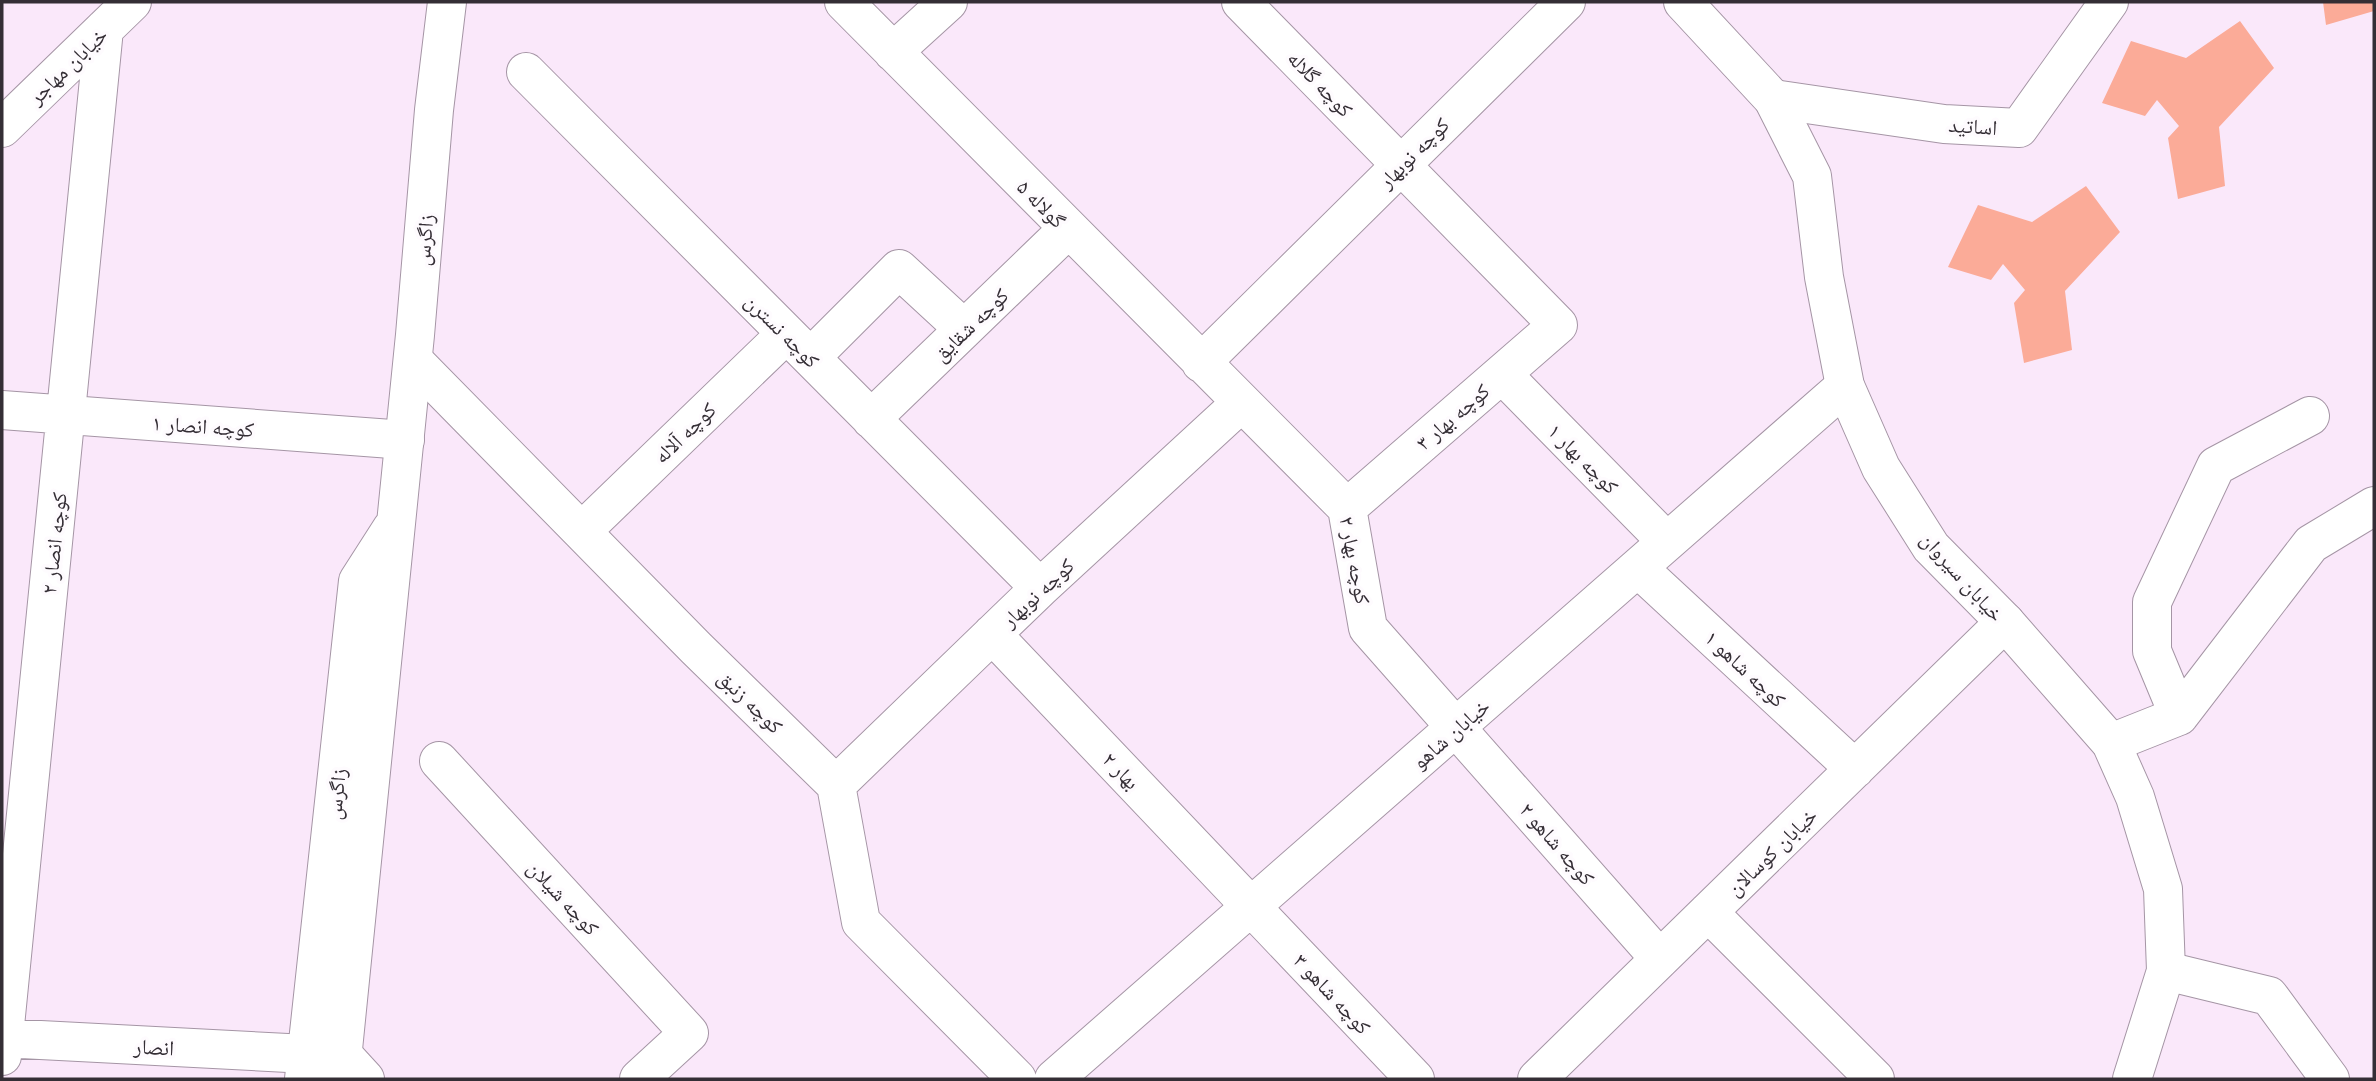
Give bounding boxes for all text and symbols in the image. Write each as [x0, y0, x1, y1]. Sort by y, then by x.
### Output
street label: خیابان مهاجر [22, 21, 112, 110]
street label: کوچه گلاله [1283, 45, 1359, 122]
street label: کوچه نوبهار [1372, 111, 1454, 194]
street label: اساتید [1948, 111, 1998, 140]
street label: گولاله ۵ [1013, 174, 1072, 233]
street label: زاگرس [408, 213, 440, 267]
street label: کوچه شقایق [927, 282, 1014, 367]
street label: کوچه نسترن [740, 288, 826, 373]
street label: کوچه بهار ۳ [1410, 377, 1495, 455]
street label: کوچه آلاله [648, 396, 721, 468]
street label: کوچه انصار ۱ [151, 409, 255, 442]
street label: کوچه بهار ۱ [1543, 418, 1624, 499]
street label: کوچه انصار ۲ [35, 491, 71, 595]
street label: کوچه بهار ۲ [1334, 514, 1377, 606]
street label: خیابان سیروان [1915, 526, 2010, 627]
street label: کوچه نوبهار [995, 552, 1079, 633]
street label: کوچه شاهو ۱ [1700, 624, 1792, 712]
street label: کوچه زنبق [712, 664, 789, 740]
street label: خیابان شاهو [1406, 693, 1495, 774]
street label: بهار ۲ [1098, 746, 1146, 794]
street label: زاگرس [320, 767, 352, 821]
street label: کوچه شاهو ۲ [1515, 797, 1601, 890]
street label: خیابان کوسالان [1721, 802, 1822, 901]
street label: کوچه شیلان [522, 854, 605, 941]
street label: کوچه شاهو ۳ [1289, 947, 1377, 1039]
street label: انصار [132, 1032, 175, 1060]

